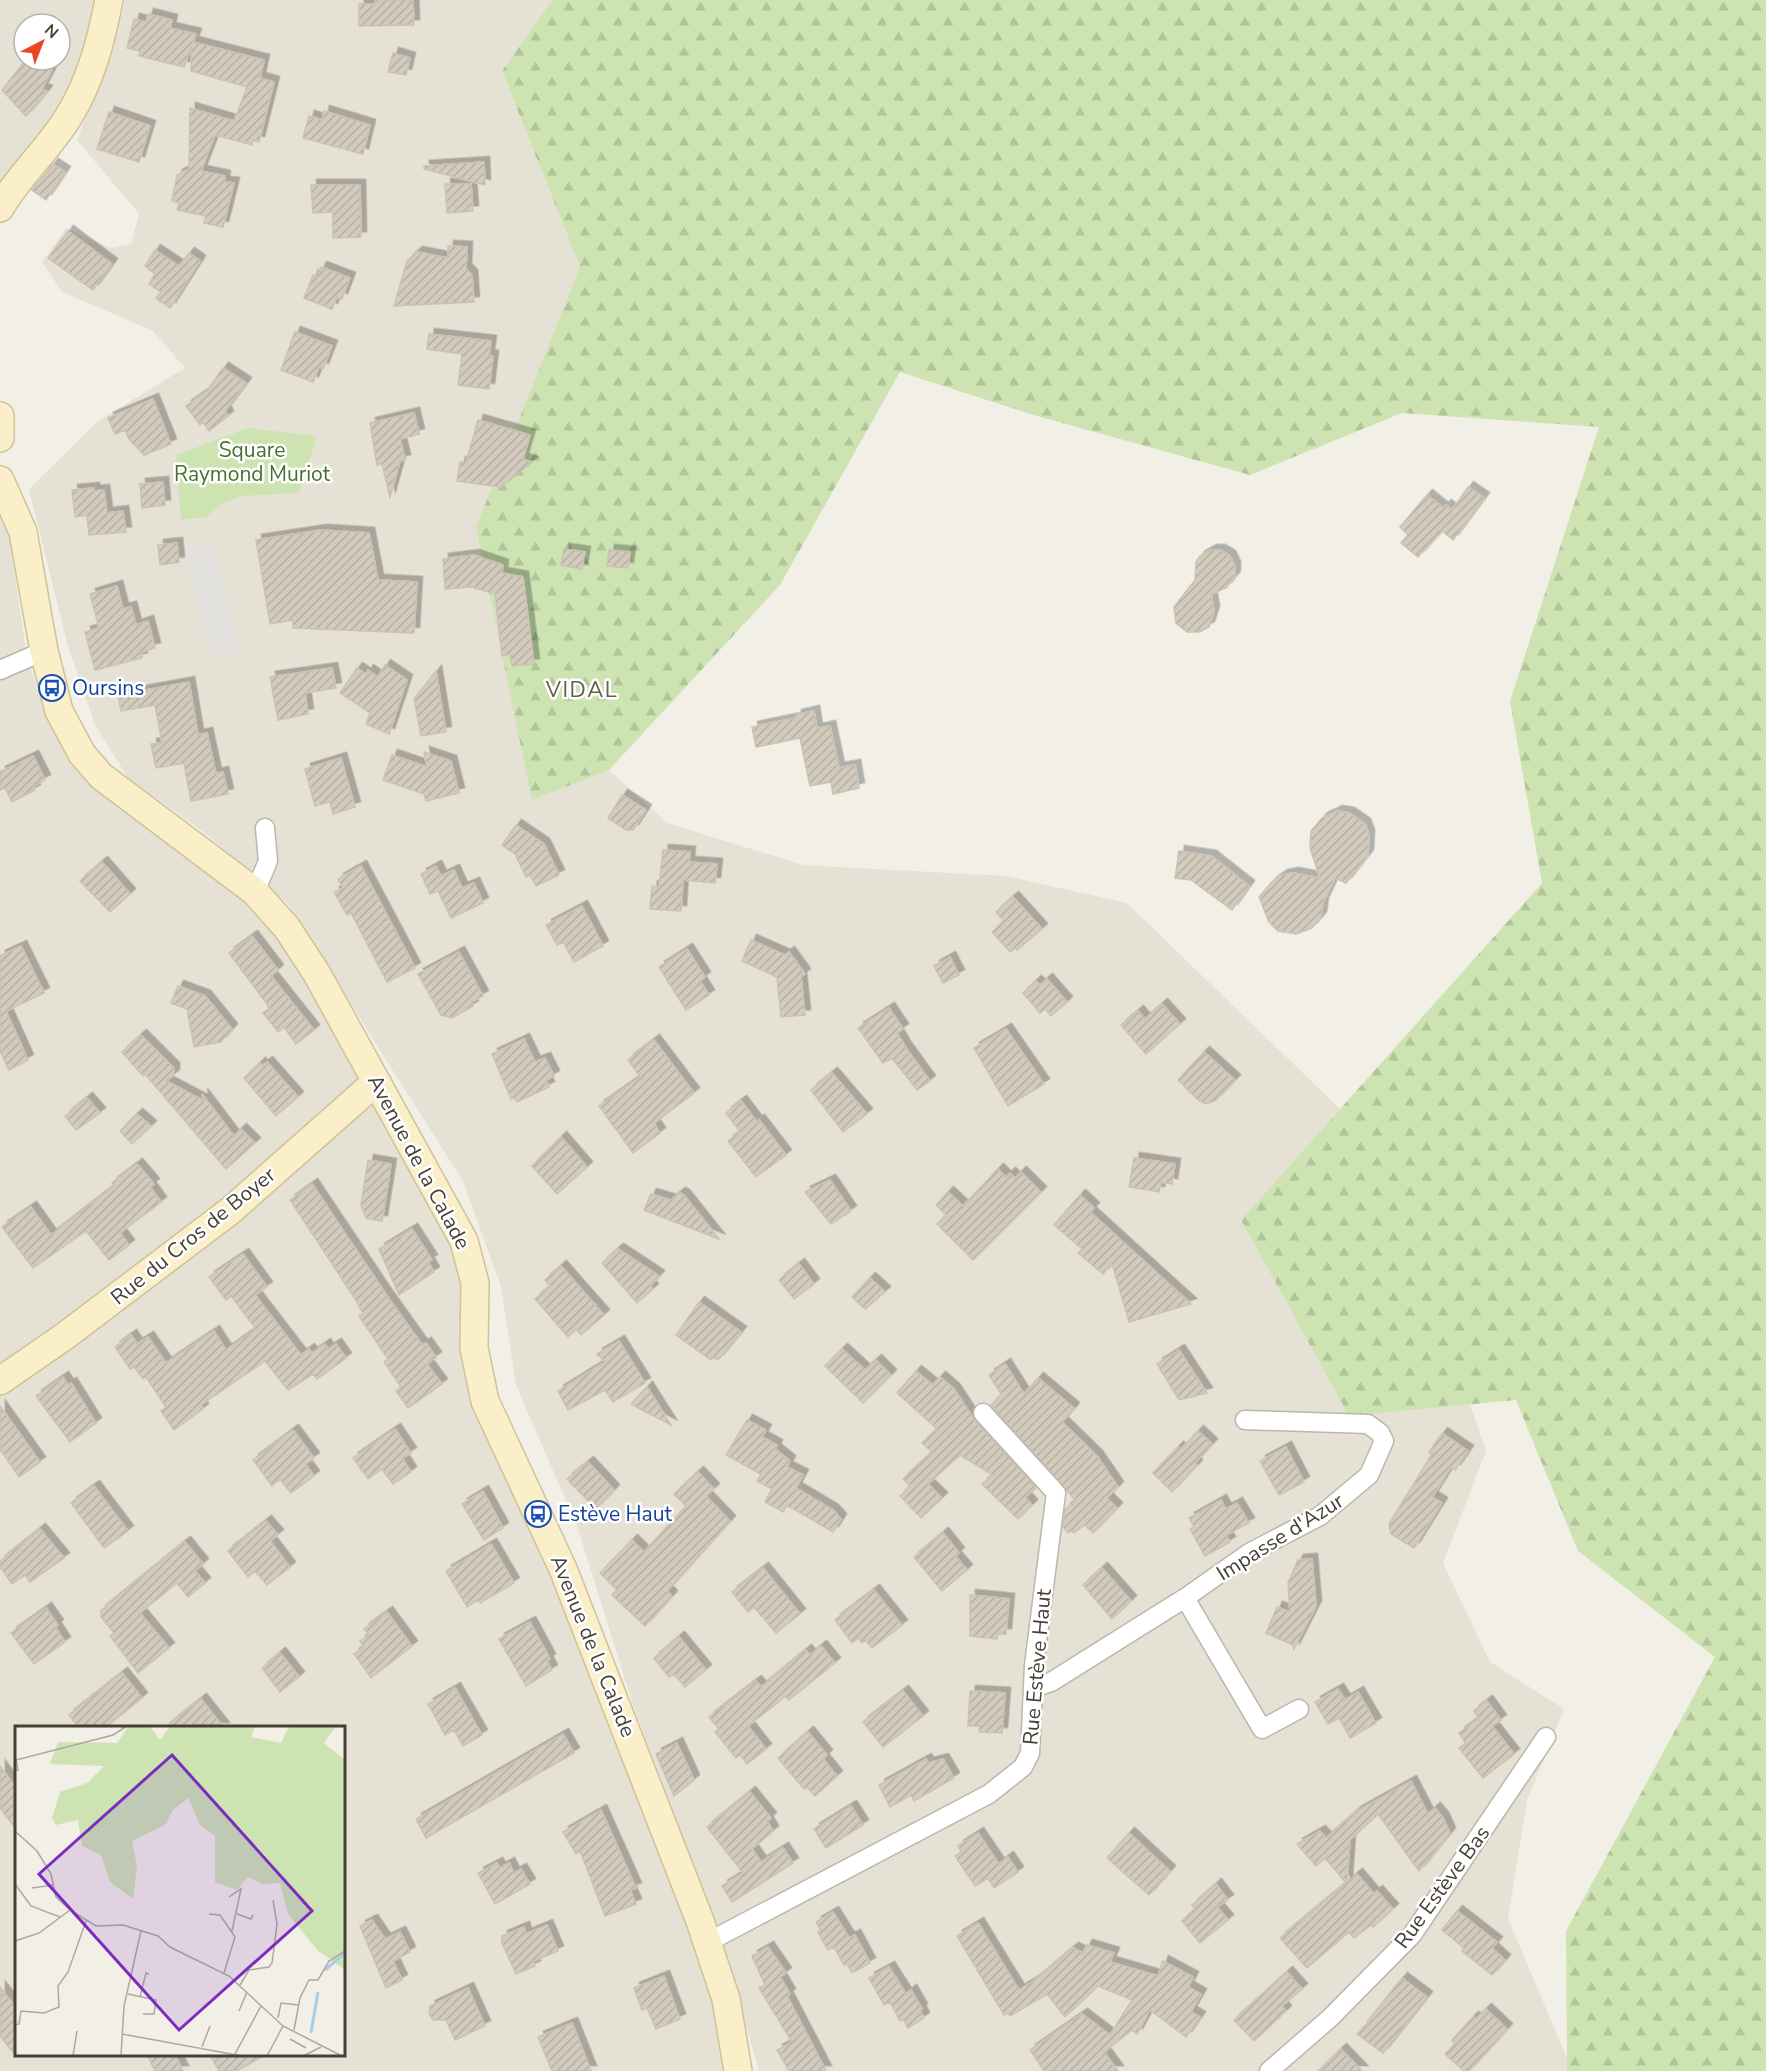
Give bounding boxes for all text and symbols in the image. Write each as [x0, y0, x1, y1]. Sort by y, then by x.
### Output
north arrow [12, 12, 72, 72]
text: N [40, 19, 63, 44]
park label: Square Raymond Muriot [174, 436, 331, 488]
bus stop icon: Oursins [37, 673, 67, 703]
place label: Oursins [72, 674, 144, 702]
district label: VIDAL [545, 675, 618, 705]
street label: Avenue de la Calade [361, 1070, 477, 1254]
street label: Rue du Cros de Boyer [105, 1161, 282, 1311]
street label: Impasse d'Azur [1211, 1487, 1349, 1587]
bus stop icon: Estève Haut [523, 1499, 553, 1529]
place label: Estève Haut [558, 1500, 672, 1528]
street label: Avenue de la Calade [544, 1551, 642, 1741]
street label: Rue Estève Haut [1016, 1587, 1058, 1746]
inset map [15, 1726, 345, 2056]
street label: Rue Estève Bas [1388, 1820, 1496, 1954]

